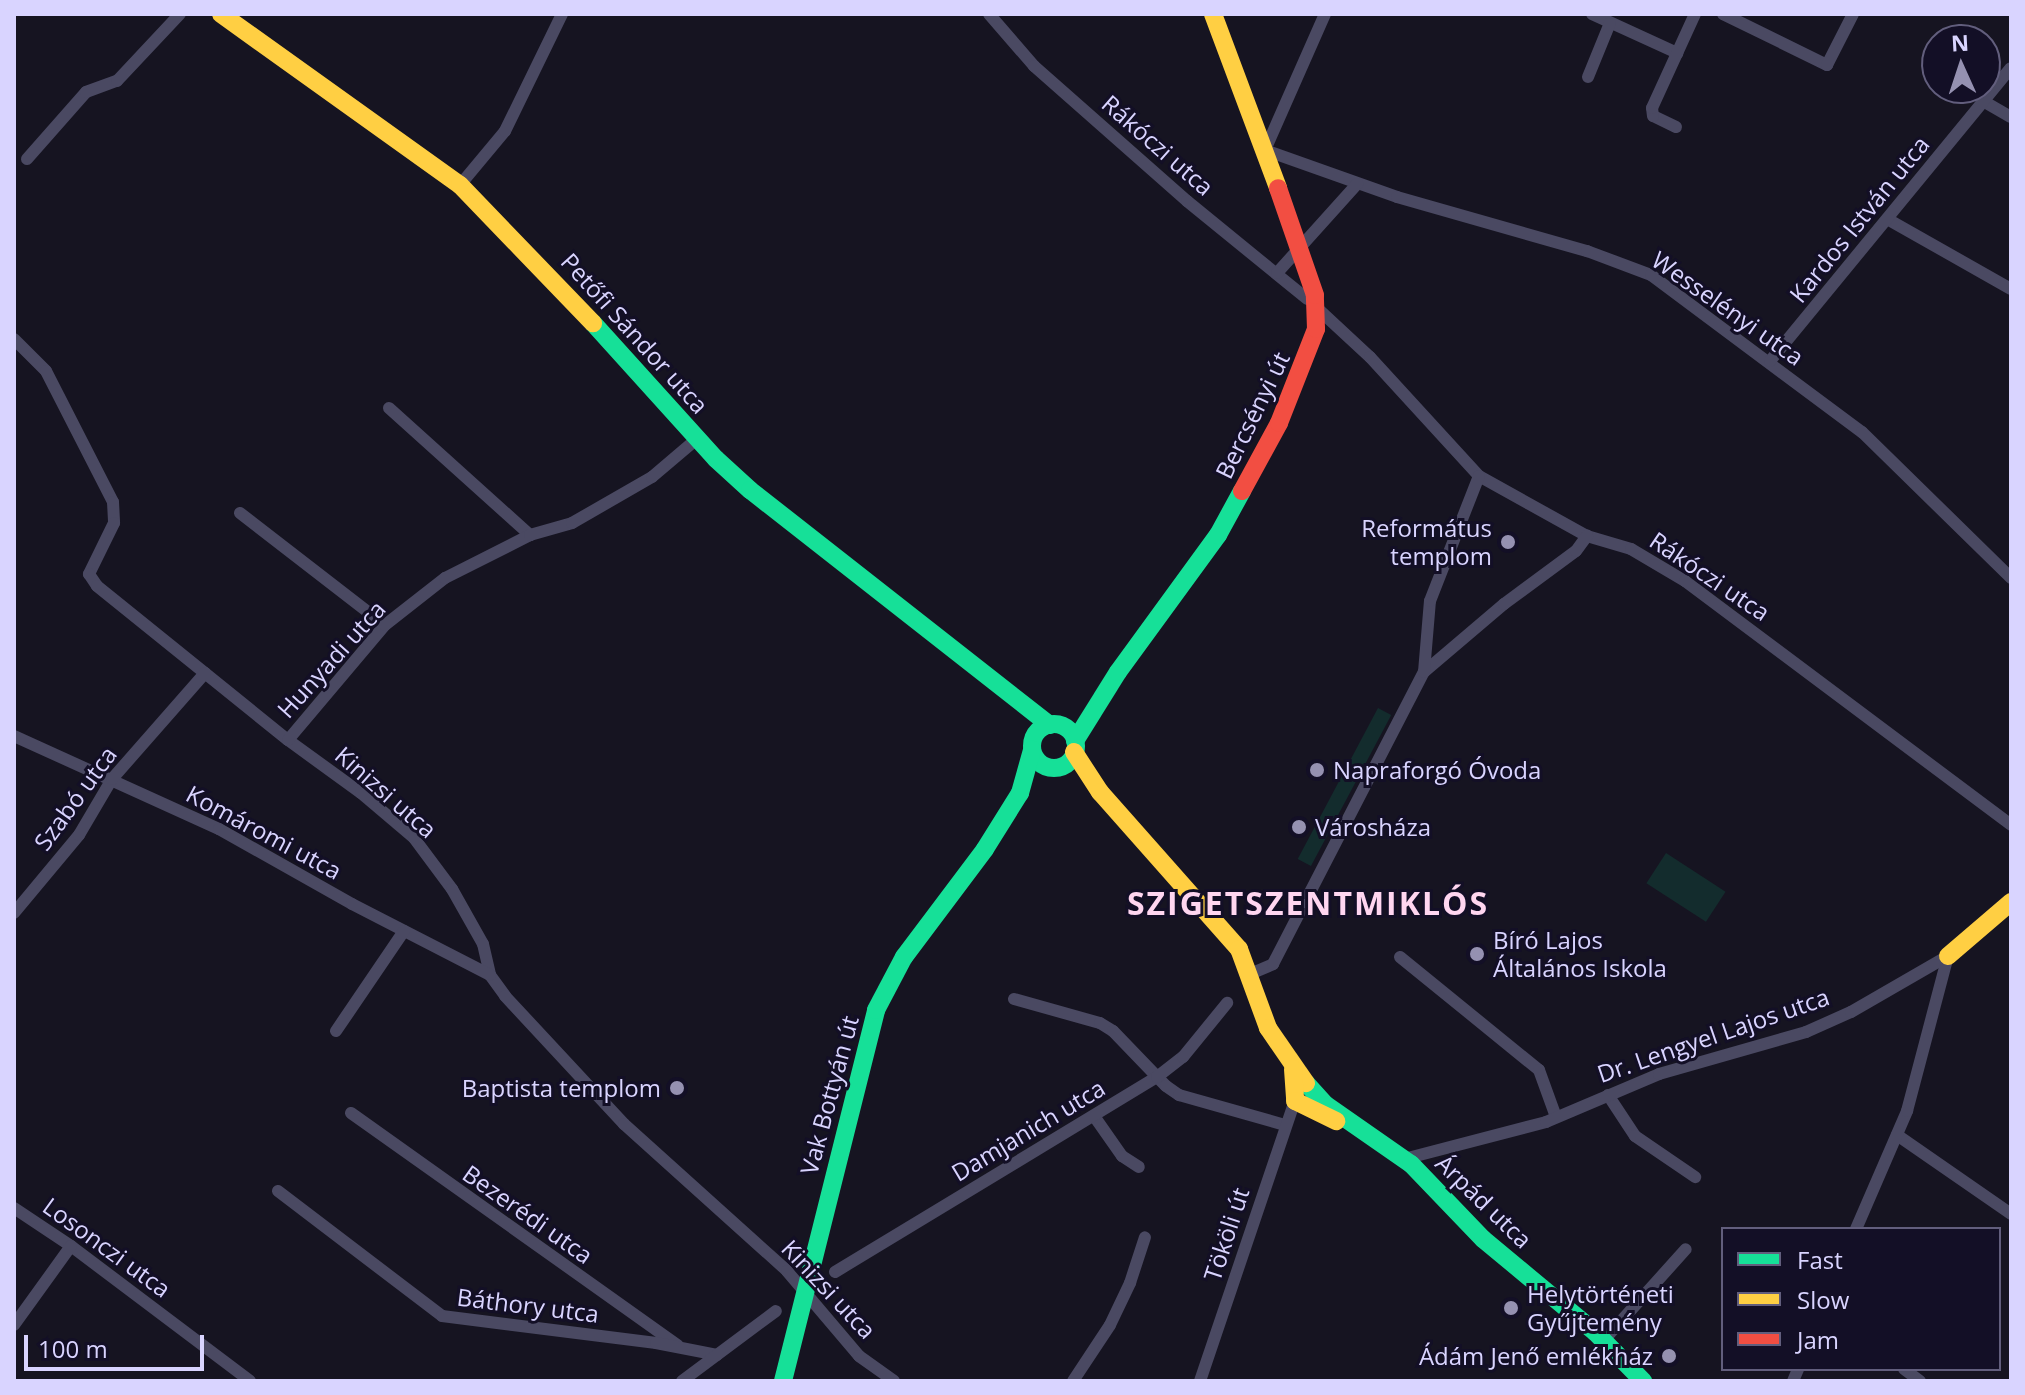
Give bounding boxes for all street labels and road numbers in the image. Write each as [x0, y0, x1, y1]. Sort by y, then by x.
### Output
street label: Rákóczi utca [1096, 89, 1220, 201]
street label: Kardos István utca [1783, 130, 1935, 308]
street label: Wesselényi utca [1647, 245, 1809, 371]
street label: Petőfi Sándor utca [555, 247, 715, 419]
street label: Bercsényi út [1209, 347, 1295, 483]
street label: Rákóczi utca [1645, 525, 1775, 627]
street label: Hunyadi utca [271, 595, 391, 723]
street label: Kinizsi utca [330, 740, 442, 844]
street label: Szabó utca [28, 741, 122, 855]
street label: Komáromi utca [182, 779, 346, 885]
street label: Dr. Lengyel Lajos utca [1593, 982, 1833, 1088]
street label: Vak Bottyán út [794, 1012, 864, 1178]
street label: Damjanich utca [946, 1073, 1110, 1187]
street label: Árpád utca [1430, 1148, 1538, 1254]
street label: Bezerédi utca [457, 1159, 599, 1269]
street label: Tököli út [1197, 1184, 1255, 1284]
street label: Losonczi utca [38, 1191, 176, 1303]
street label: Kinizsi utca [776, 1234, 882, 1344]
street label: Báthory utca [455, 1282, 601, 1328]

